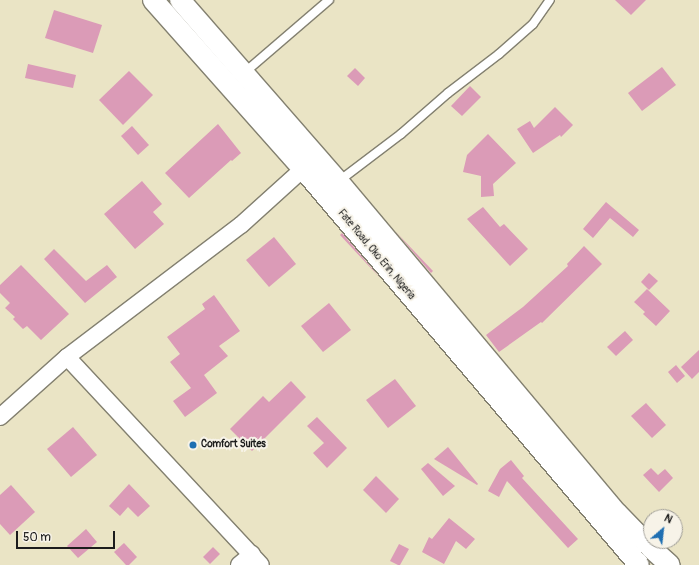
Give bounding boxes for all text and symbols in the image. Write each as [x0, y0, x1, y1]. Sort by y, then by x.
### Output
street label: Fate Road, Oko Erin, Nigeria [335, 208, 417, 302]
place label: Comfort Suites [201, 439, 266, 451]
marker: Comfort Suites [188, 440, 198, 450]
north arrow [643, 509, 683, 549]
text: N [662, 511, 675, 526]
scale bar [18, 523, 117, 549]
text: 50 m [23, 530, 51, 545]

